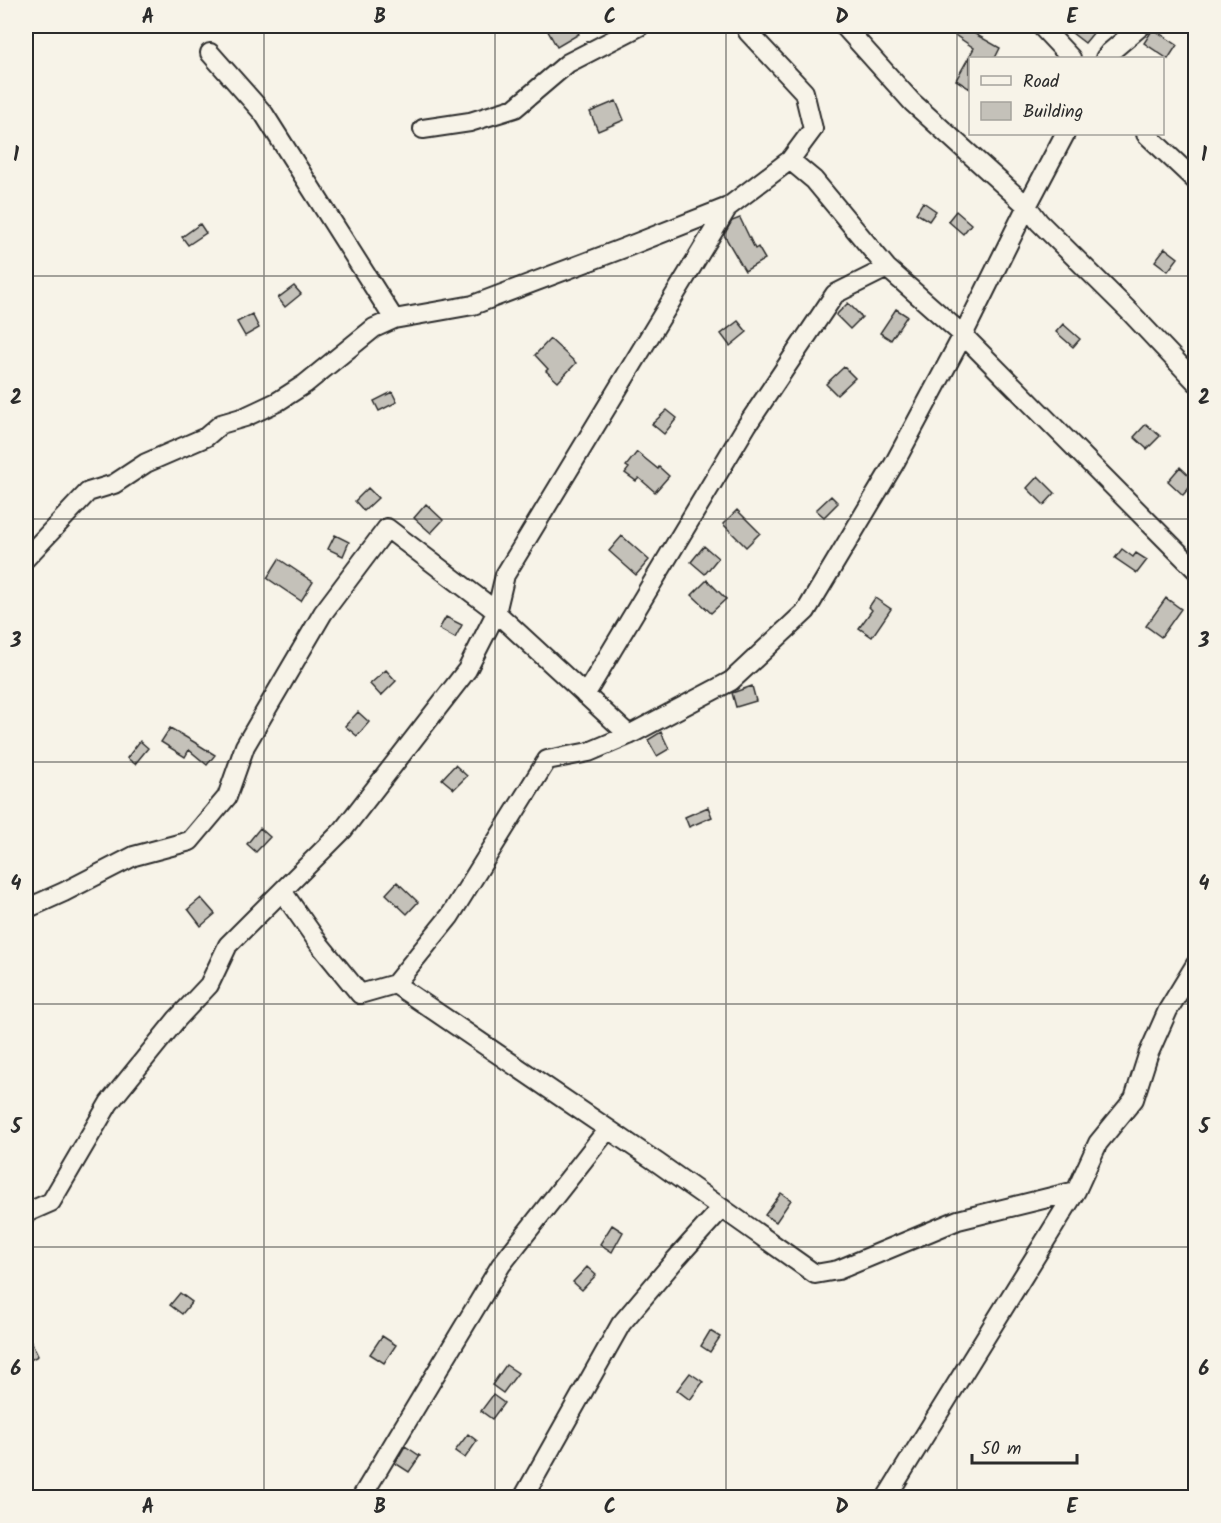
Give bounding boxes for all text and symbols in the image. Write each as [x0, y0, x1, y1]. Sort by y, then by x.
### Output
text: A [142, 2, 154, 34]
text: B [374, 2, 386, 34]
text: C [604, 2, 616, 34]
text: D [835, 2, 849, 34]
text: E [1066, 2, 1078, 34]
legend [969, 57, 1164, 135]
text: Road [1023, 68, 1060, 97]
text: Building [1023, 98, 1083, 127]
text: 1 [13, 140, 19, 172]
text: 1 [1201, 140, 1207, 172]
text: 2 [10, 383, 22, 415]
text: 2 [1198, 383, 1210, 415]
text: 3 [10, 626, 22, 658]
text: 3 [1198, 626, 1210, 658]
text: 4 [11, 869, 22, 901]
text: 4 [1199, 869, 1210, 901]
text: 5 [10, 1112, 23, 1144]
text: 5 [1198, 1112, 1211, 1144]
text: 6 [11, 1354, 22, 1386]
text: 6 [1199, 1354, 1210, 1386]
scale bar [972, 1427, 1077, 1465]
text: 50 m [981, 1435, 1021, 1464]
text: A [142, 1492, 154, 1523]
text: B [374, 1492, 386, 1523]
text: C [604, 1492, 616, 1523]
text: D [835, 1492, 849, 1523]
text: E [1066, 1492, 1078, 1523]

